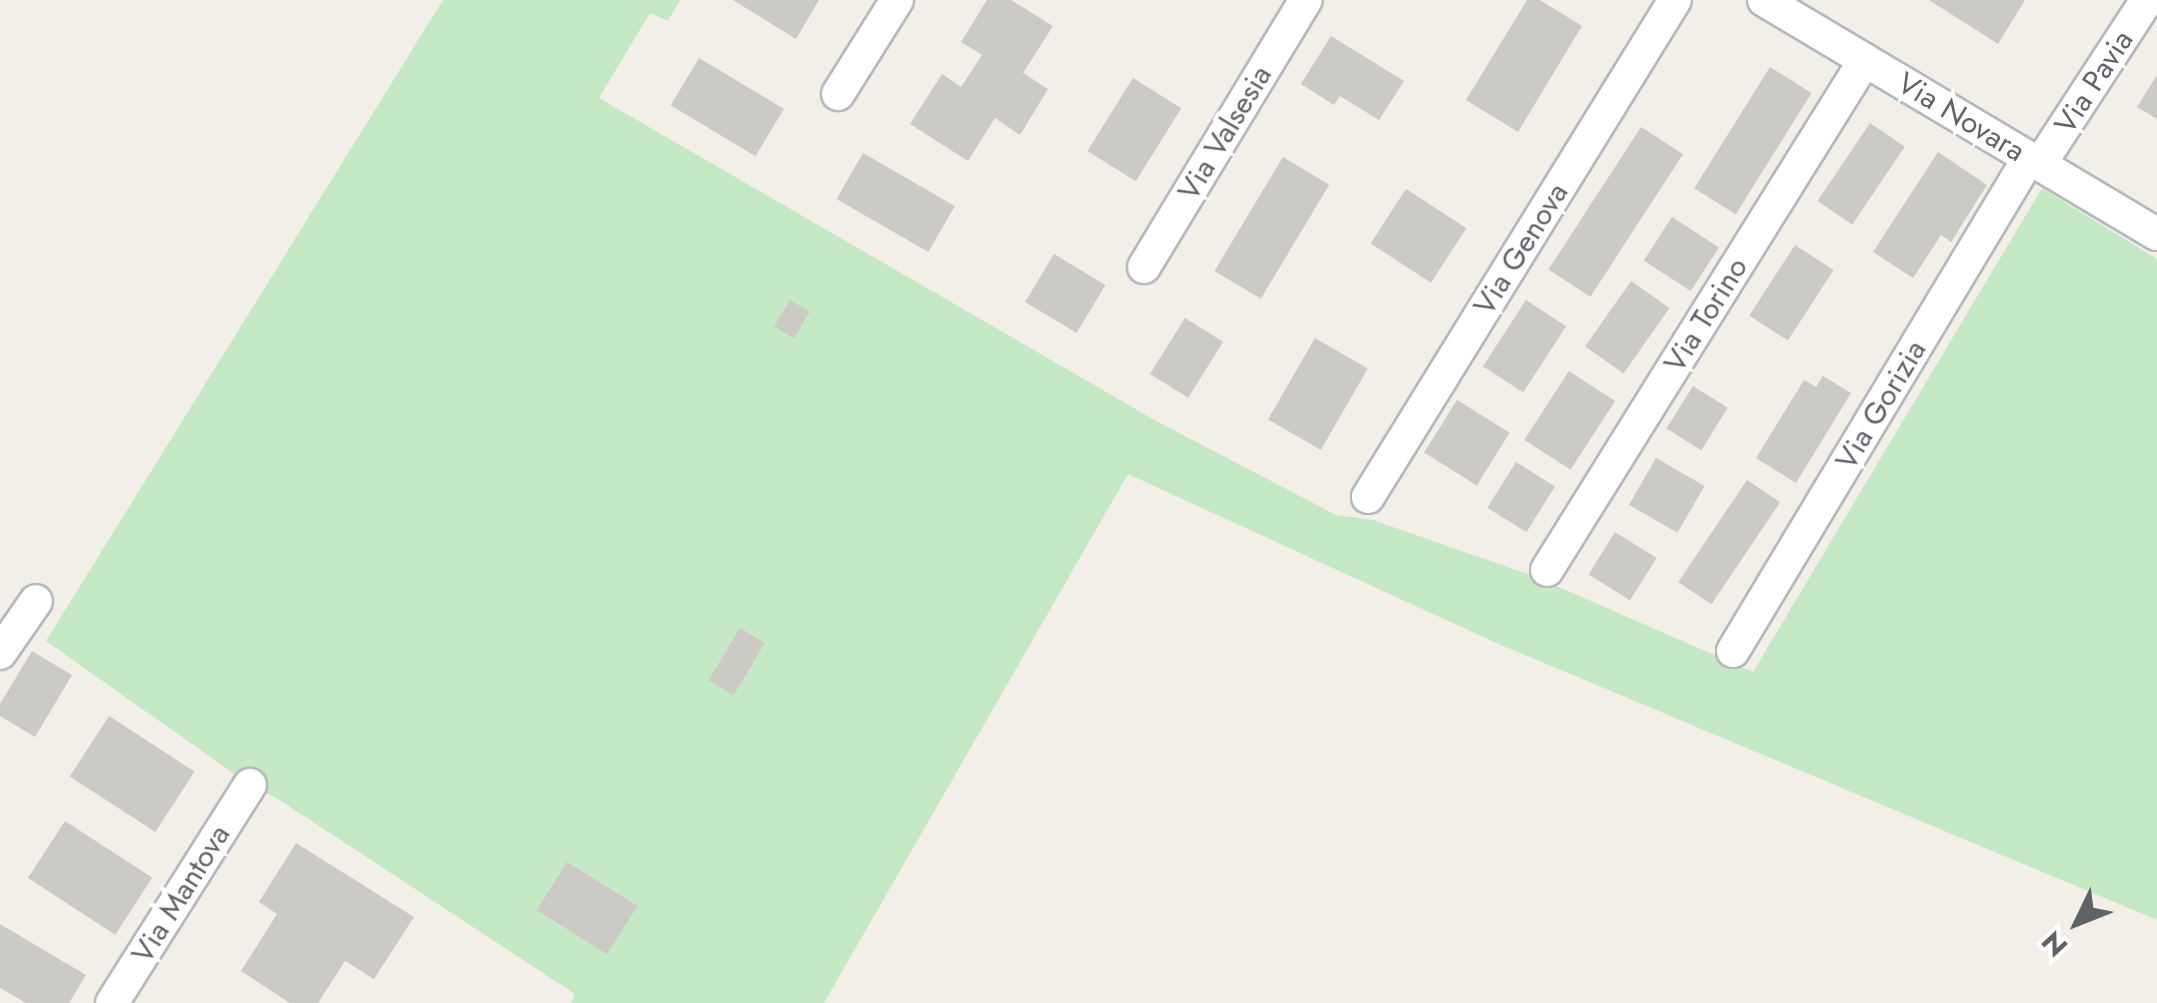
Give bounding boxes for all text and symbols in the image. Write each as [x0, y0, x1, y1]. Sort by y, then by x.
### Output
street label: Via Pavia [2047, 23, 2141, 141]
street label: Via Valsesia [1171, 59, 1279, 207]
street label: Via Novara [1891, 65, 2031, 169]
street label: Via Genova [1466, 176, 1576, 322]
street label: Via Torino [1657, 251, 1755, 379]
street label: Via Gorizia [1828, 334, 1934, 476]
street label: Via Mantova [124, 818, 238, 970]
north arrow [2027, 873, 2127, 973]
text: N [2032, 922, 2077, 966]

